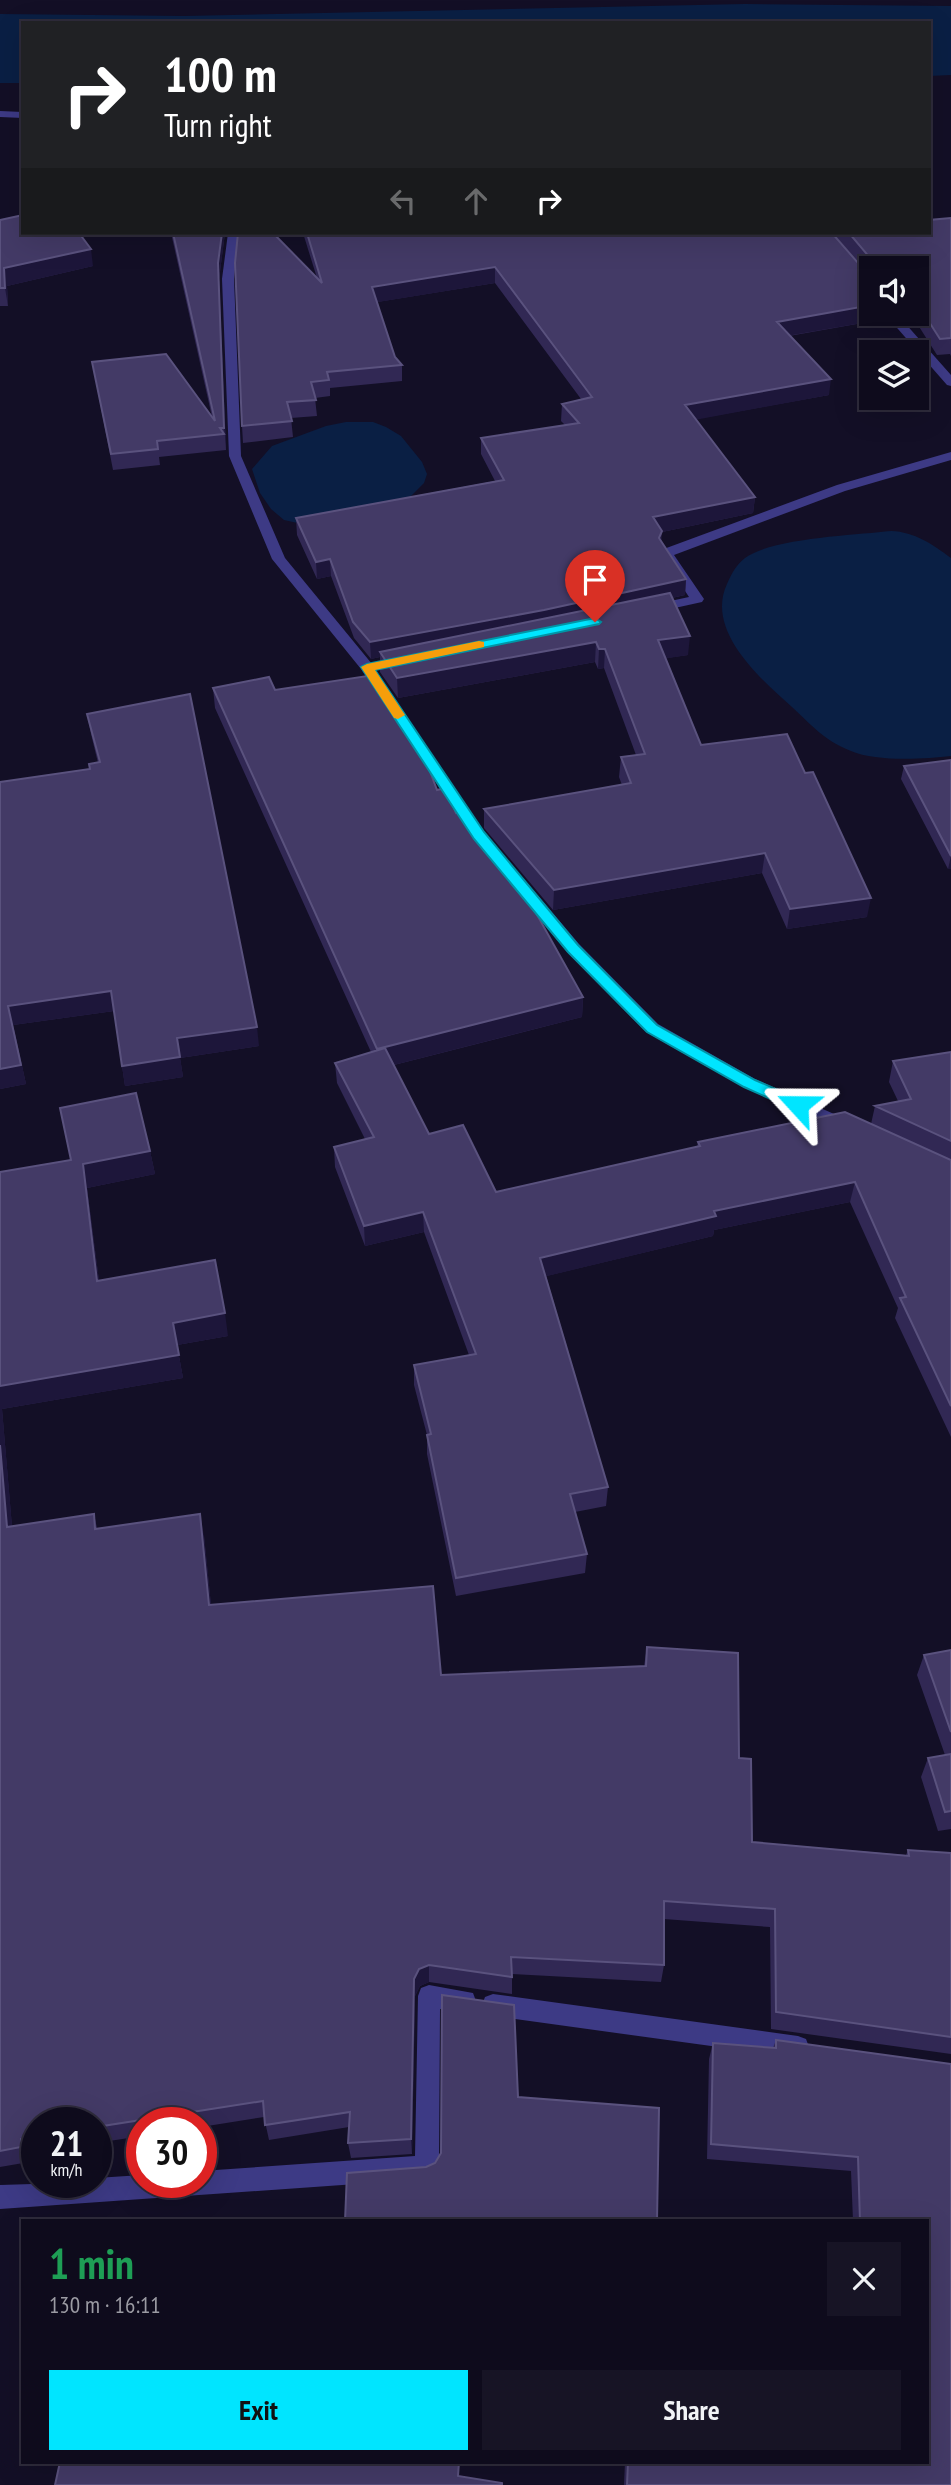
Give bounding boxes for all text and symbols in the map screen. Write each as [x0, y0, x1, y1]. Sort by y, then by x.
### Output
text: 100 m [164, 42, 277, 106]
icon: right [49, 49, 140, 140]
text: Turn right [164, 104, 272, 146]
icon: left [384, 182, 422, 220]
icon: ahead [457, 182, 495, 220]
icon: right [530, 182, 568, 220]
map controls [859, 256, 929, 410]
button: sound [859, 256, 929, 326]
button: layers [859, 340, 929, 410]
pin [565, 550, 625, 622]
icon: arrive [576, 561, 614, 599]
position arrow [761, 1068, 835, 1142]
speed limit sign: 30 [126, 2107, 217, 2198]
text: 21 [50, 2120, 83, 2166]
text: km/h [51, 2158, 82, 2181]
text: 1 min [49, 2236, 134, 2291]
button: close [827, 2242, 901, 2316]
text: 130 m · 16:11 [49, 2290, 161, 2319]
button: Exit [49, 2370, 468, 2450]
button: Share [482, 2370, 901, 2450]

